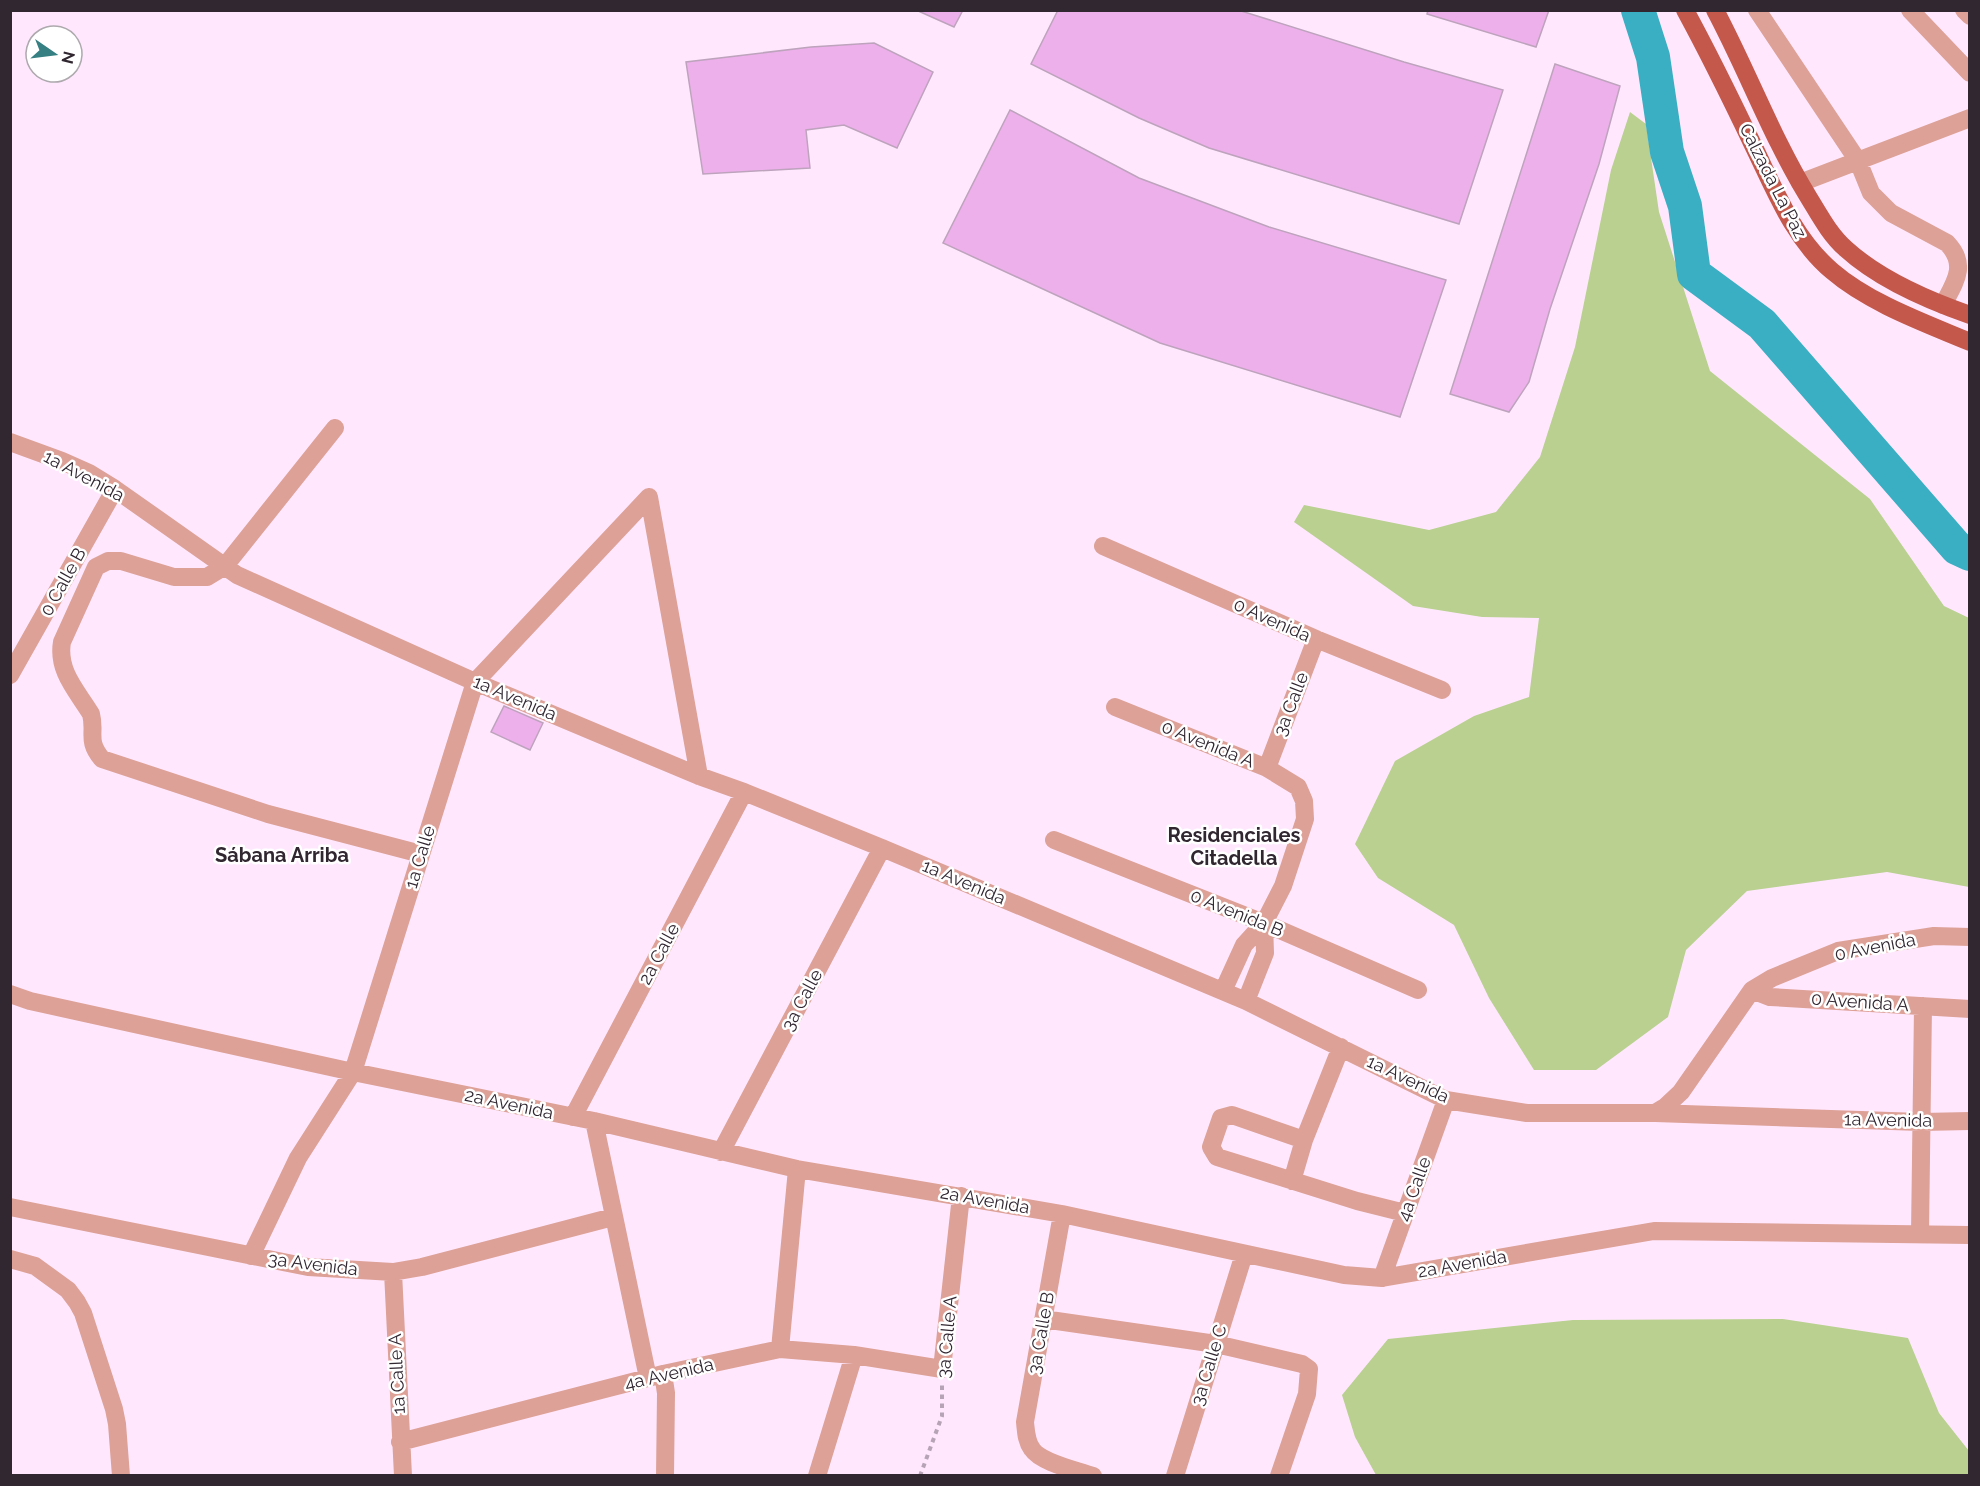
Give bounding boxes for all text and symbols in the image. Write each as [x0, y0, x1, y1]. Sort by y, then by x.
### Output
north arrow [24, 24, 84, 84]
text: N [57, 49, 79, 66]
street label: Calzada La Paz [1735, 120, 1811, 242]
street label: 1a Avenida [40, 446, 128, 506]
street label: 0 Calle B [35, 544, 90, 620]
street label: 0 Avenida [1231, 593, 1314, 646]
street label: 3a Calle [1269, 669, 1312, 739]
street label: 1a Avenida [470, 671, 560, 724]
street label: 0 Avenida A [1159, 715, 1258, 772]
street label: 1a Calle [400, 822, 439, 891]
district label: Residenciales Citadella [1168, 823, 1301, 870]
district label: Sábana Arriba [215, 843, 349, 867]
street label: 1a Avenida [919, 855, 1009, 908]
street label: 0 Avenida B [1188, 884, 1287, 941]
street label: 2a Calle [634, 919, 684, 988]
street label: 0 Avenida [1833, 928, 1917, 965]
street label: 3a Calle [777, 965, 827, 1034]
street label: 0 Avenida A [1810, 988, 1910, 1015]
street label: 1a Avenida [1364, 1050, 1453, 1107]
street label: 2a Avenida [463, 1084, 555, 1123]
street label: 1a Avenida [1844, 1108, 1932, 1131]
street label: 4a Calle [1392, 1153, 1435, 1224]
street label: 2a Avenida [939, 1181, 1031, 1218]
street label: 2a Avenida [1416, 1245, 1508, 1282]
street label: 3a Avenida [267, 1248, 359, 1279]
street label: 3a Calle B [1023, 1290, 1058, 1376]
street label: 3a Calle A [932, 1295, 961, 1379]
street label: 3a Calle C [1186, 1322, 1231, 1408]
street label: 1a Calle A [384, 1333, 409, 1415]
street label: 4a Avenida [622, 1353, 715, 1394]

